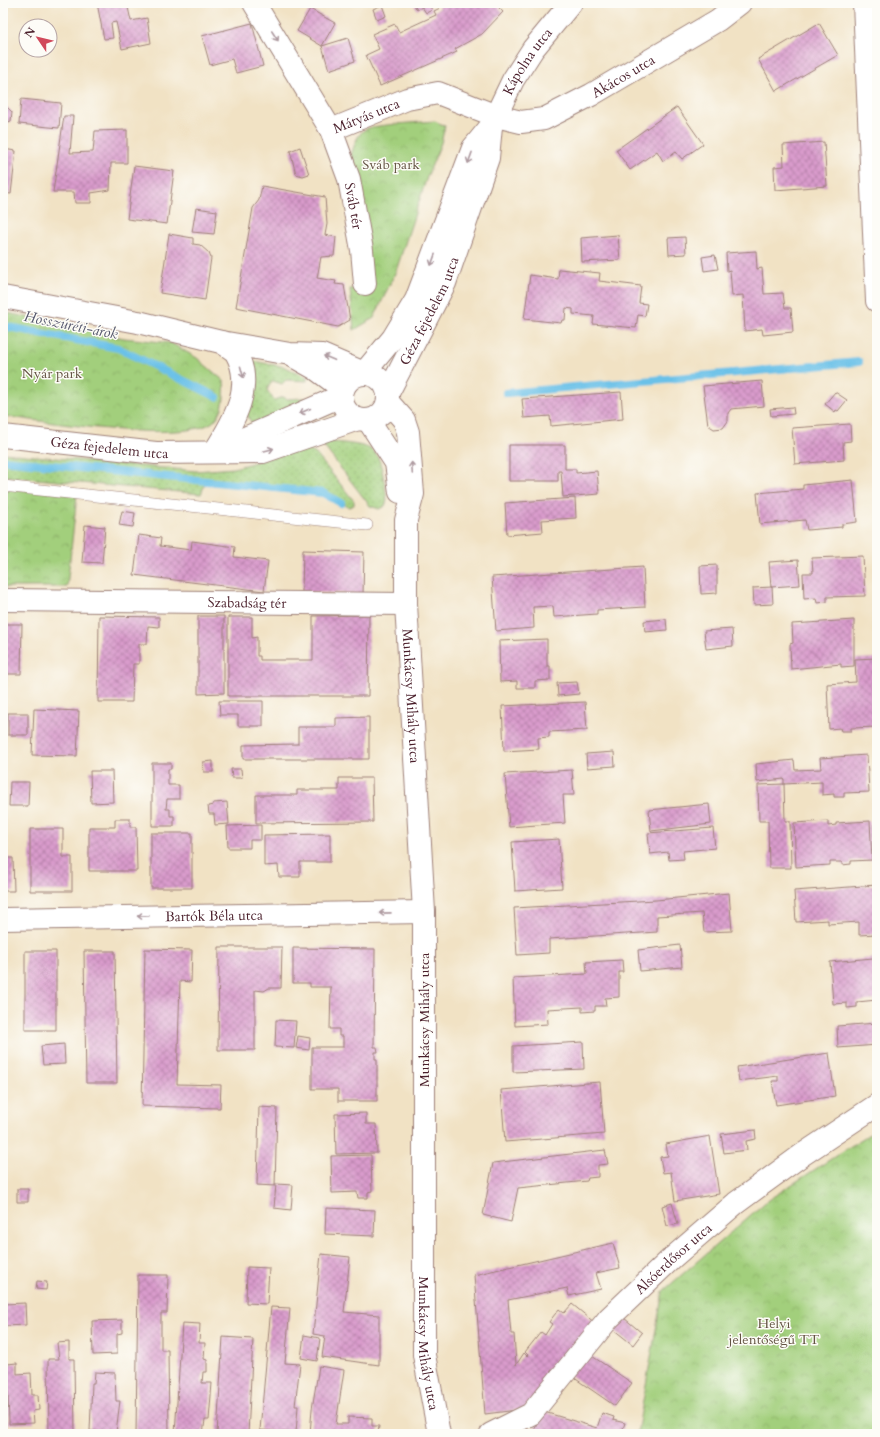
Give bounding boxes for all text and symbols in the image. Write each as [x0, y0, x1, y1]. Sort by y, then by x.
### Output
north arrow [18, 18, 58, 58]
text: N [21, 24, 39, 41]
street label: Kápolna utca [498, 24, 556, 98]
one-way arrow [271, 30, 279, 42]
street label: Akácos utca [588, 50, 658, 102]
street label: Mátyás utca [330, 94, 402, 138]
one-way arrow [465, 152, 473, 164]
park label: Sváb park [362, 155, 420, 174]
street label: Sváb tér [340, 181, 368, 232]
street label: Géza fejedelem utca [395, 254, 463, 368]
one-way arrow [428, 254, 436, 266]
water label: Hosszúréti-árok [22, 306, 120, 344]
one-way arrow [323, 353, 335, 361]
park label: Nyár park [22, 364, 83, 383]
one-way arrow [239, 366, 246, 379]
one-way arrow [299, 408, 311, 415]
street label: Géza fejedelem utca [49, 432, 168, 463]
one-way arrow [261, 446, 274, 453]
one-way arrow [408, 462, 415, 475]
street label: Szabadság tér [208, 593, 287, 612]
street label: Munkácsy Mihály utca [398, 628, 425, 764]
street label: Bartók Béla utca [165, 905, 263, 926]
one-way arrow [379, 909, 392, 917]
one-way arrow [137, 913, 150, 920]
street label: Munkácsy Mihály utca [415, 953, 434, 1087]
street label: Alsóerdősor utca [630, 1219, 716, 1298]
street label: Munkácsy Mihály utca [414, 1276, 444, 1412]
park label: Helyi jelentőségű TT [726, 1314, 820, 1349]

